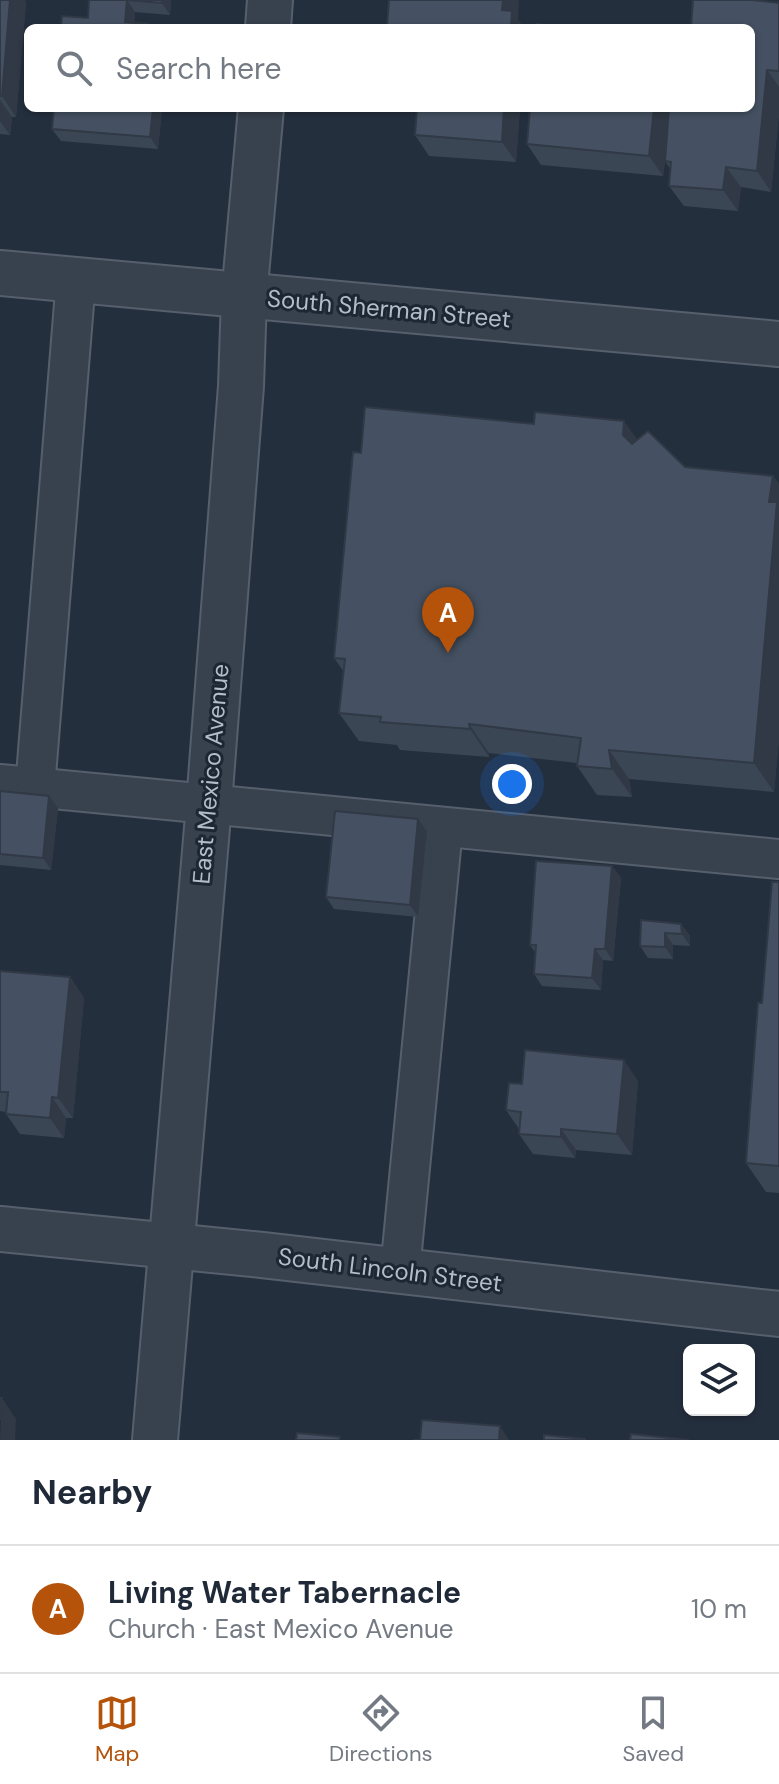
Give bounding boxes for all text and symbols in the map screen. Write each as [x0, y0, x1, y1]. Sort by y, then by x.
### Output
search box [24, 24, 755, 112]
icon: search [52, 46, 96, 90]
text: Search here [116, 49, 282, 88]
street label: South Sherman Street [266, 282, 512, 335]
pin: A [422, 587, 474, 653]
street label: East Mexico Avenue [185, 663, 236, 885]
your location [492, 764, 532, 804]
street label: South Lincoln Street [276, 1240, 504, 1299]
map controls [683, 1344, 755, 1416]
button: layers [683, 1344, 755, 1416]
text: Nearby [32, 1470, 152, 1515]
text: Living Water Tabernacle [108, 1573, 461, 1612]
text: A [49, 1592, 67, 1626]
text: 10 m [691, 1592, 747, 1626]
text: Church · East Mexico Avenue [108, 1612, 454, 1646]
tab: Map [95, 1691, 139, 1768]
tab: Directions [329, 1691, 433, 1768]
tab: Saved [622, 1691, 684, 1768]

